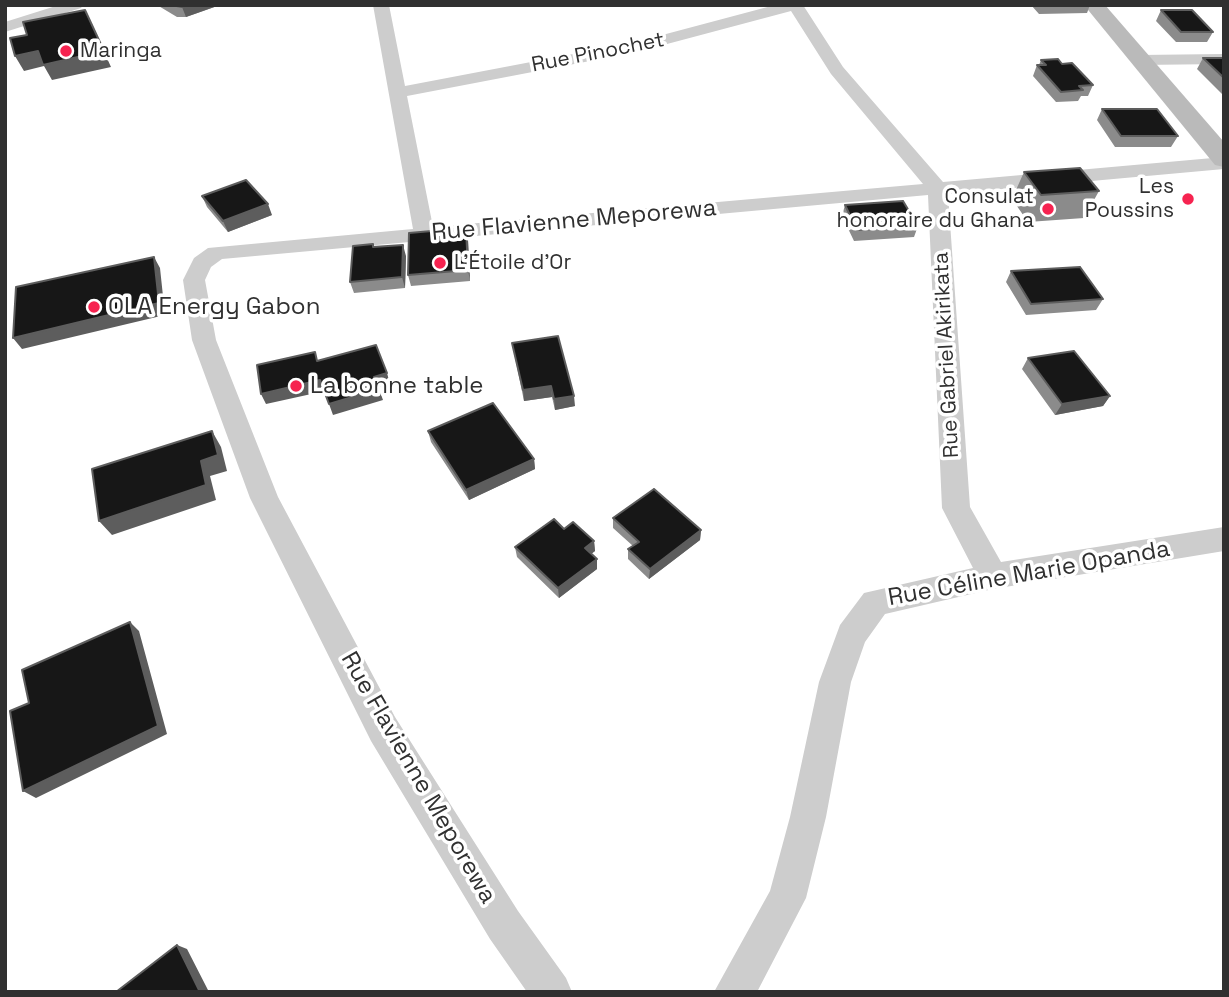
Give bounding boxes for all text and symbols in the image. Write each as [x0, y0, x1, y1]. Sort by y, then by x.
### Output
street label: Rue Pinochet [530, 28, 666, 78]
place label: Maringa [80, 38, 162, 64]
marker: Maringa [58, 43, 74, 59]
place label: Les Poussins [1085, 174, 1174, 224]
place label: Consulat honoraire du Ghana [837, 184, 1034, 234]
marker: Les Poussins [1180, 191, 1196, 207]
street label: Rue Flavienne Meporewa [430, 194, 718, 248]
marker: Consulat honoraire du Ghana [1040, 201, 1056, 217]
place label: L'Étoile d'Or [454, 250, 571, 276]
street label: Rue Gabriel Akirikata [929, 251, 965, 459]
marker: L'Étoile d'Or [432, 255, 448, 271]
place label: OLA Energy Gabon [108, 293, 320, 321]
marker: OLA Energy Gabon [86, 299, 102, 315]
place label: La bonne table [310, 372, 483, 400]
marker: La bonne table [288, 378, 304, 394]
street label: Rue Céline Marie Opanda [886, 535, 1172, 613]
street label: Rue Flavienne Meporewa [334, 647, 502, 909]

